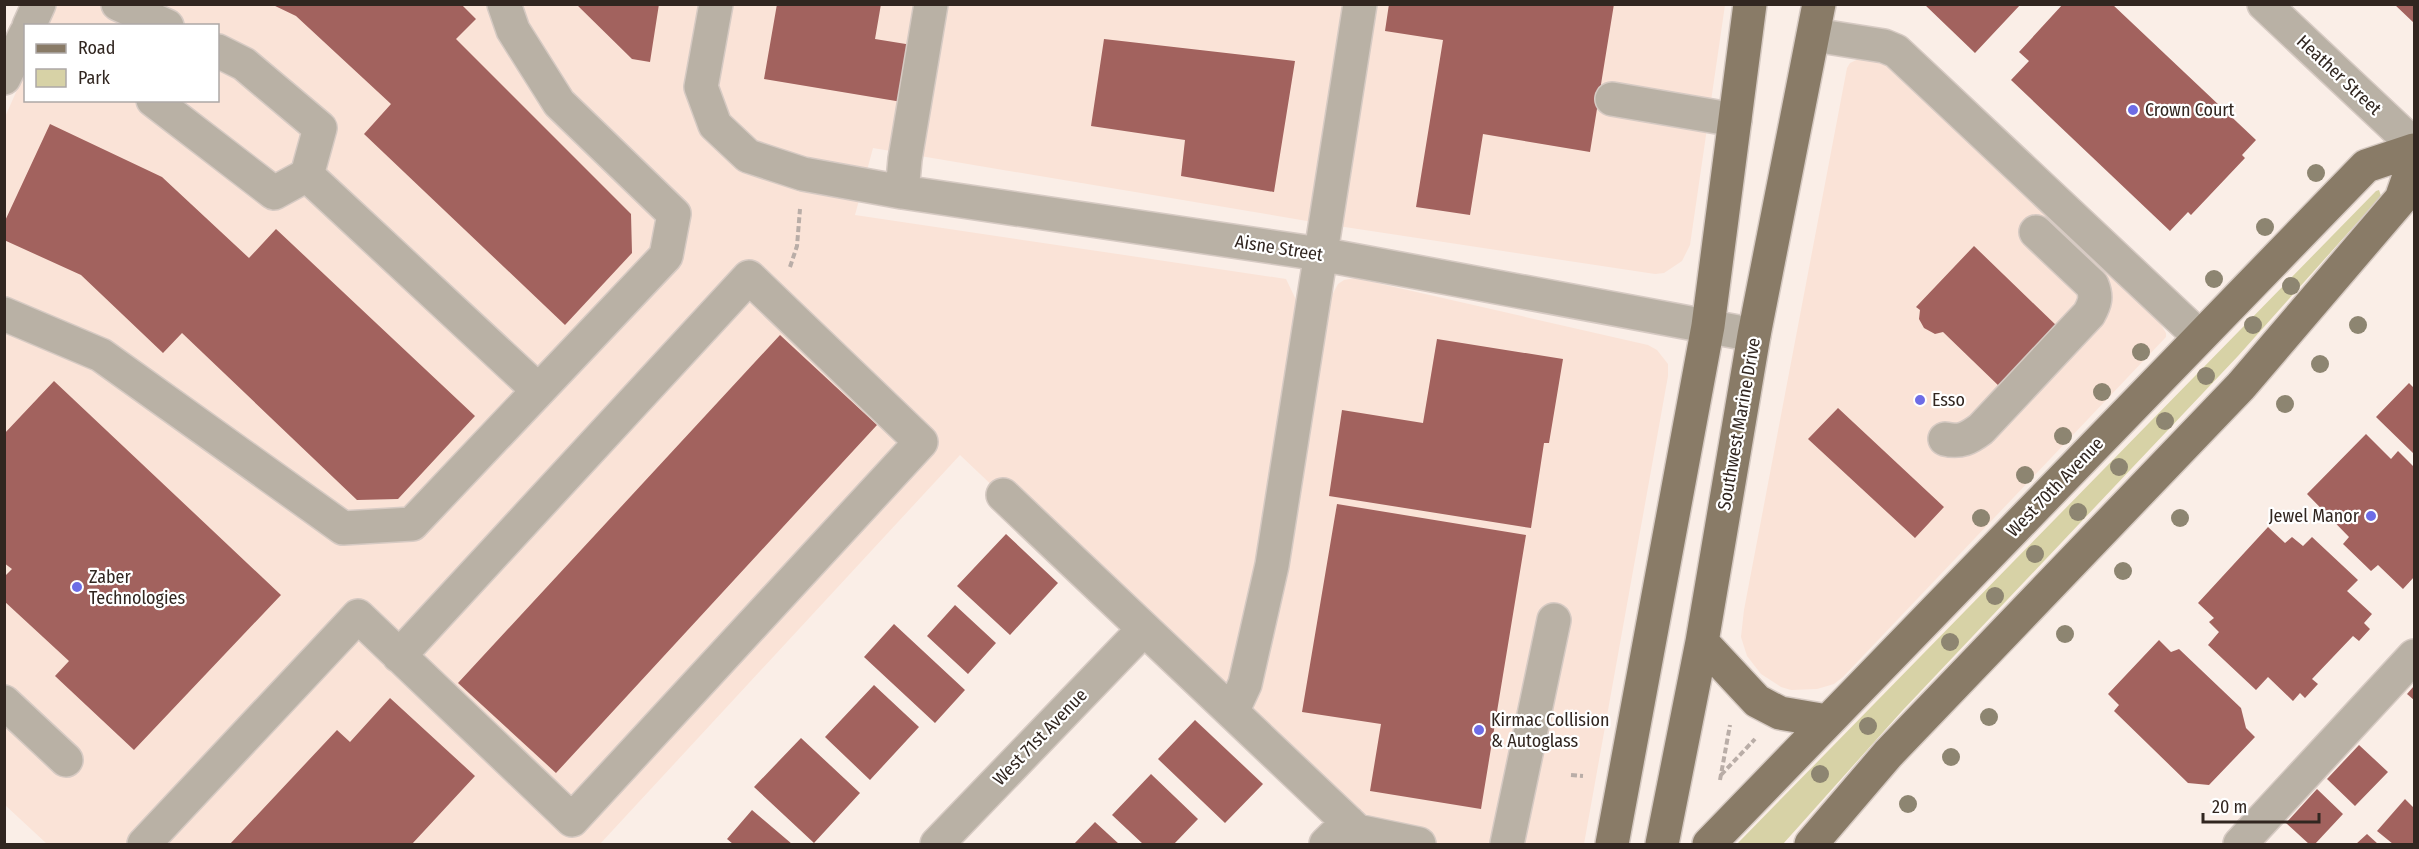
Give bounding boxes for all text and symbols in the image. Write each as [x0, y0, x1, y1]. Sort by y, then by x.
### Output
legend [24, 24, 219, 102]
street label: Heather Street [2292, 30, 2386, 120]
text: Road [78, 37, 115, 59]
text: Park [78, 67, 111, 89]
place label: Crown Court [2145, 99, 2235, 121]
marker: Crown Court [2126, 103, 2140, 117]
street label: Aisne Street [1234, 230, 1325, 266]
street label: Southwest Marine Drive [1713, 336, 1765, 512]
place label: Esso [1932, 389, 1965, 411]
marker: Esso [1913, 393, 1927, 407]
street label: West 70th Avenue [2002, 432, 2108, 541]
place label: Jewel Manor [2269, 505, 2360, 527]
marker: Jewel Manor [2364, 509, 2378, 523]
place label: Zaber Technologies [89, 566, 185, 609]
marker: Zaber Technologies [70, 580, 84, 594]
street label: West 71st Avenue [988, 684, 1092, 790]
place label: Kirmac Collision & Autoglass [1491, 709, 1609, 752]
marker: Kirmac Collision & Autoglass [1472, 723, 1486, 737]
scale bar [2203, 786, 2318, 824]
text: 20 m [2212, 796, 2247, 818]

